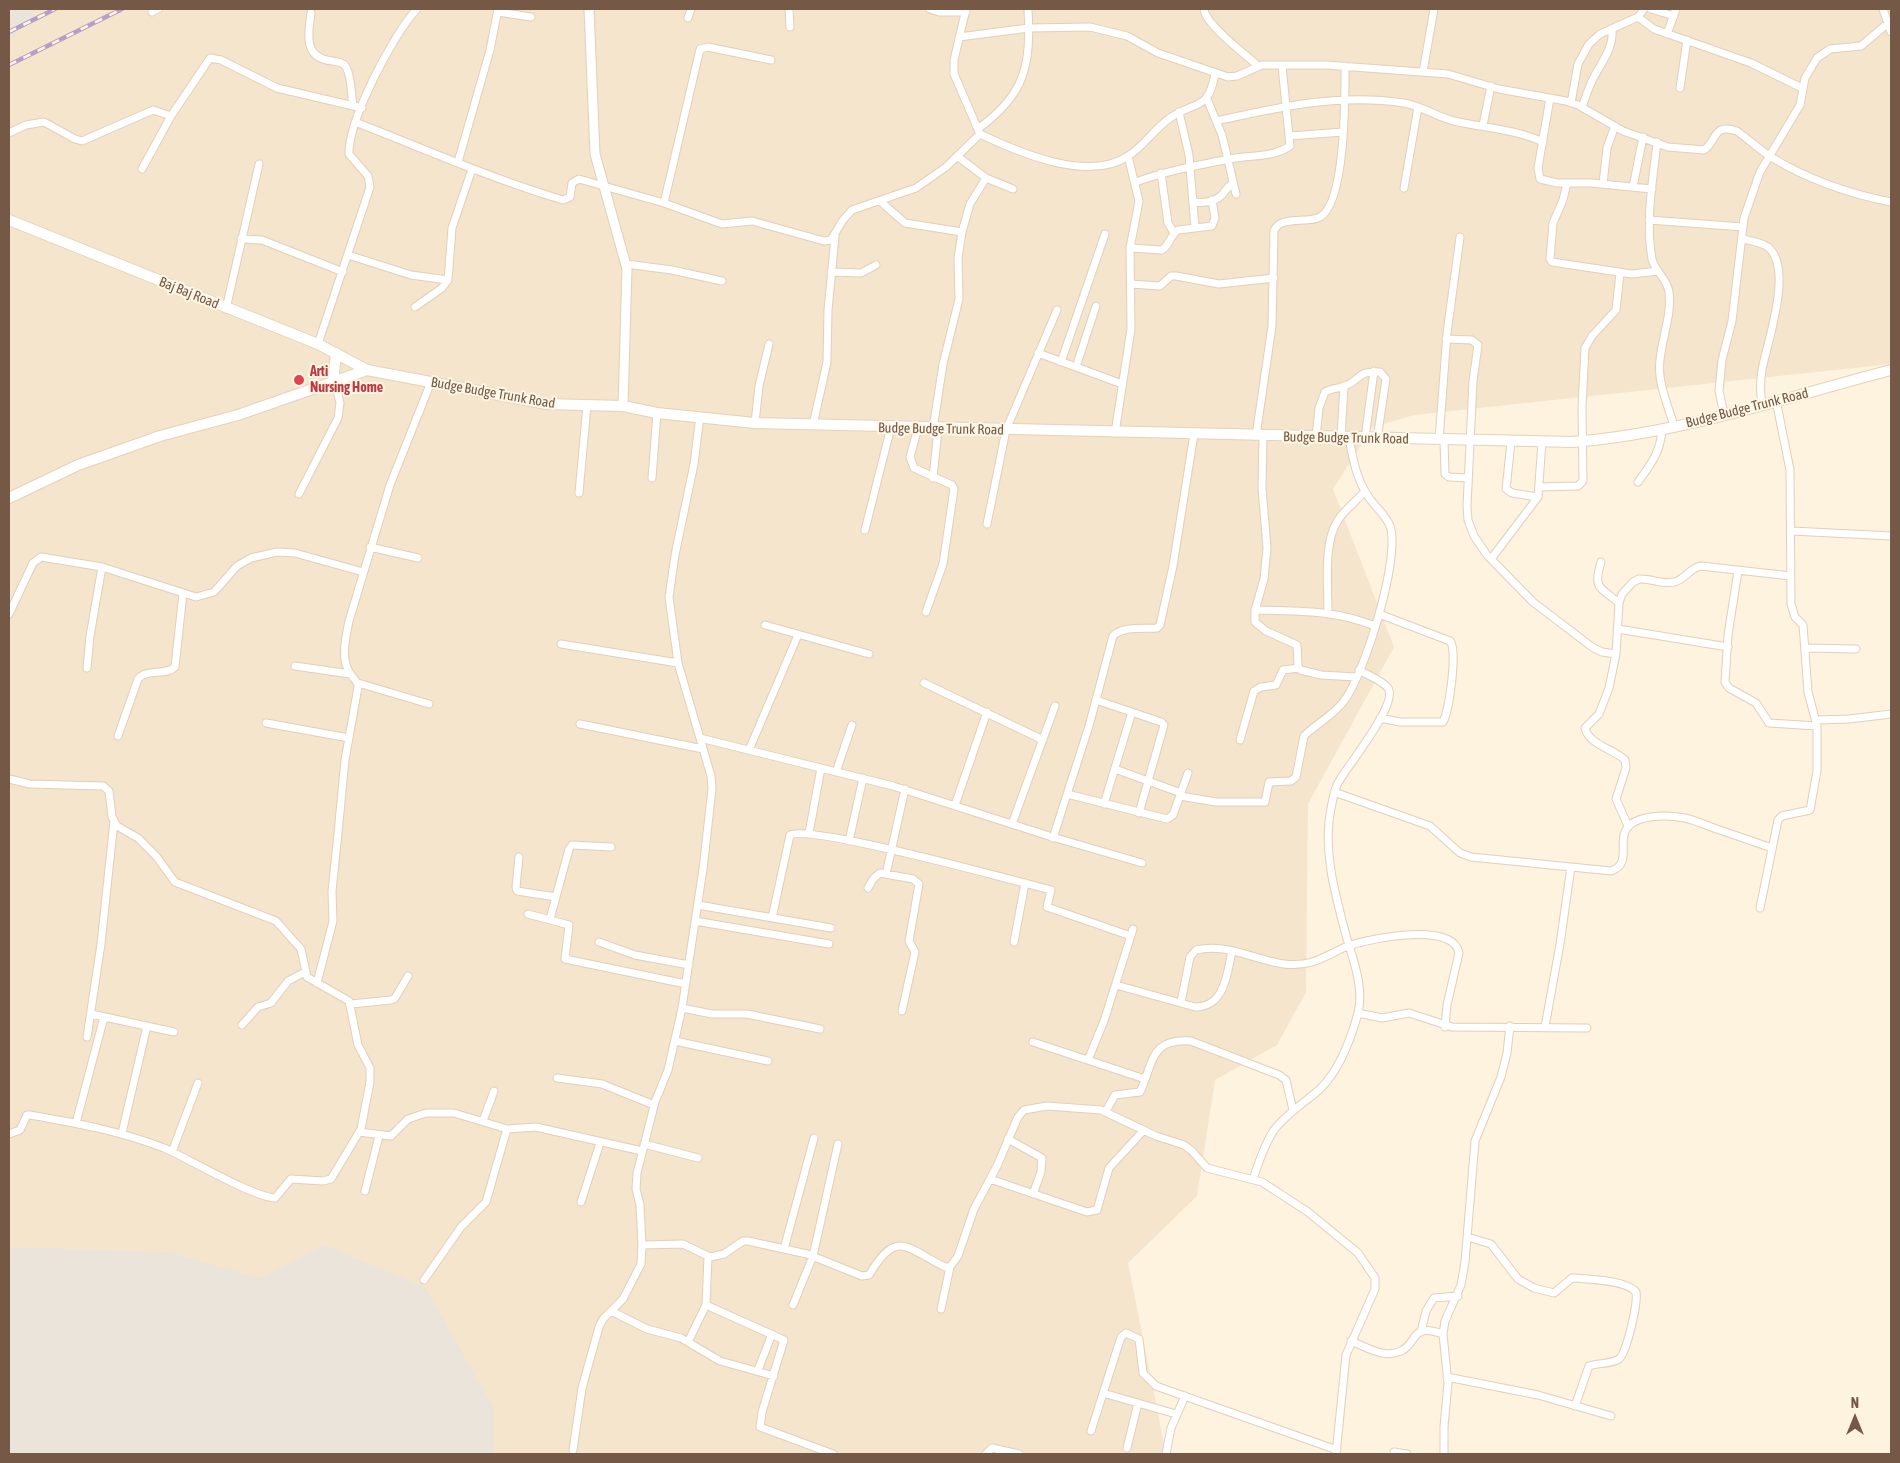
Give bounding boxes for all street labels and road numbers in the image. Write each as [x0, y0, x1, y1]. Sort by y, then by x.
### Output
street label: Baj Baj Road [157, 273, 221, 313]
street label: Budge Budge Trunk Road [430, 374, 556, 412]
street label: Budge Budge Trunk Road [1684, 385, 1810, 431]
street label: Budge Budge Trunk Road [878, 420, 1004, 438]
street label: Budge Budge Trunk Road [1283, 429, 1409, 447]

